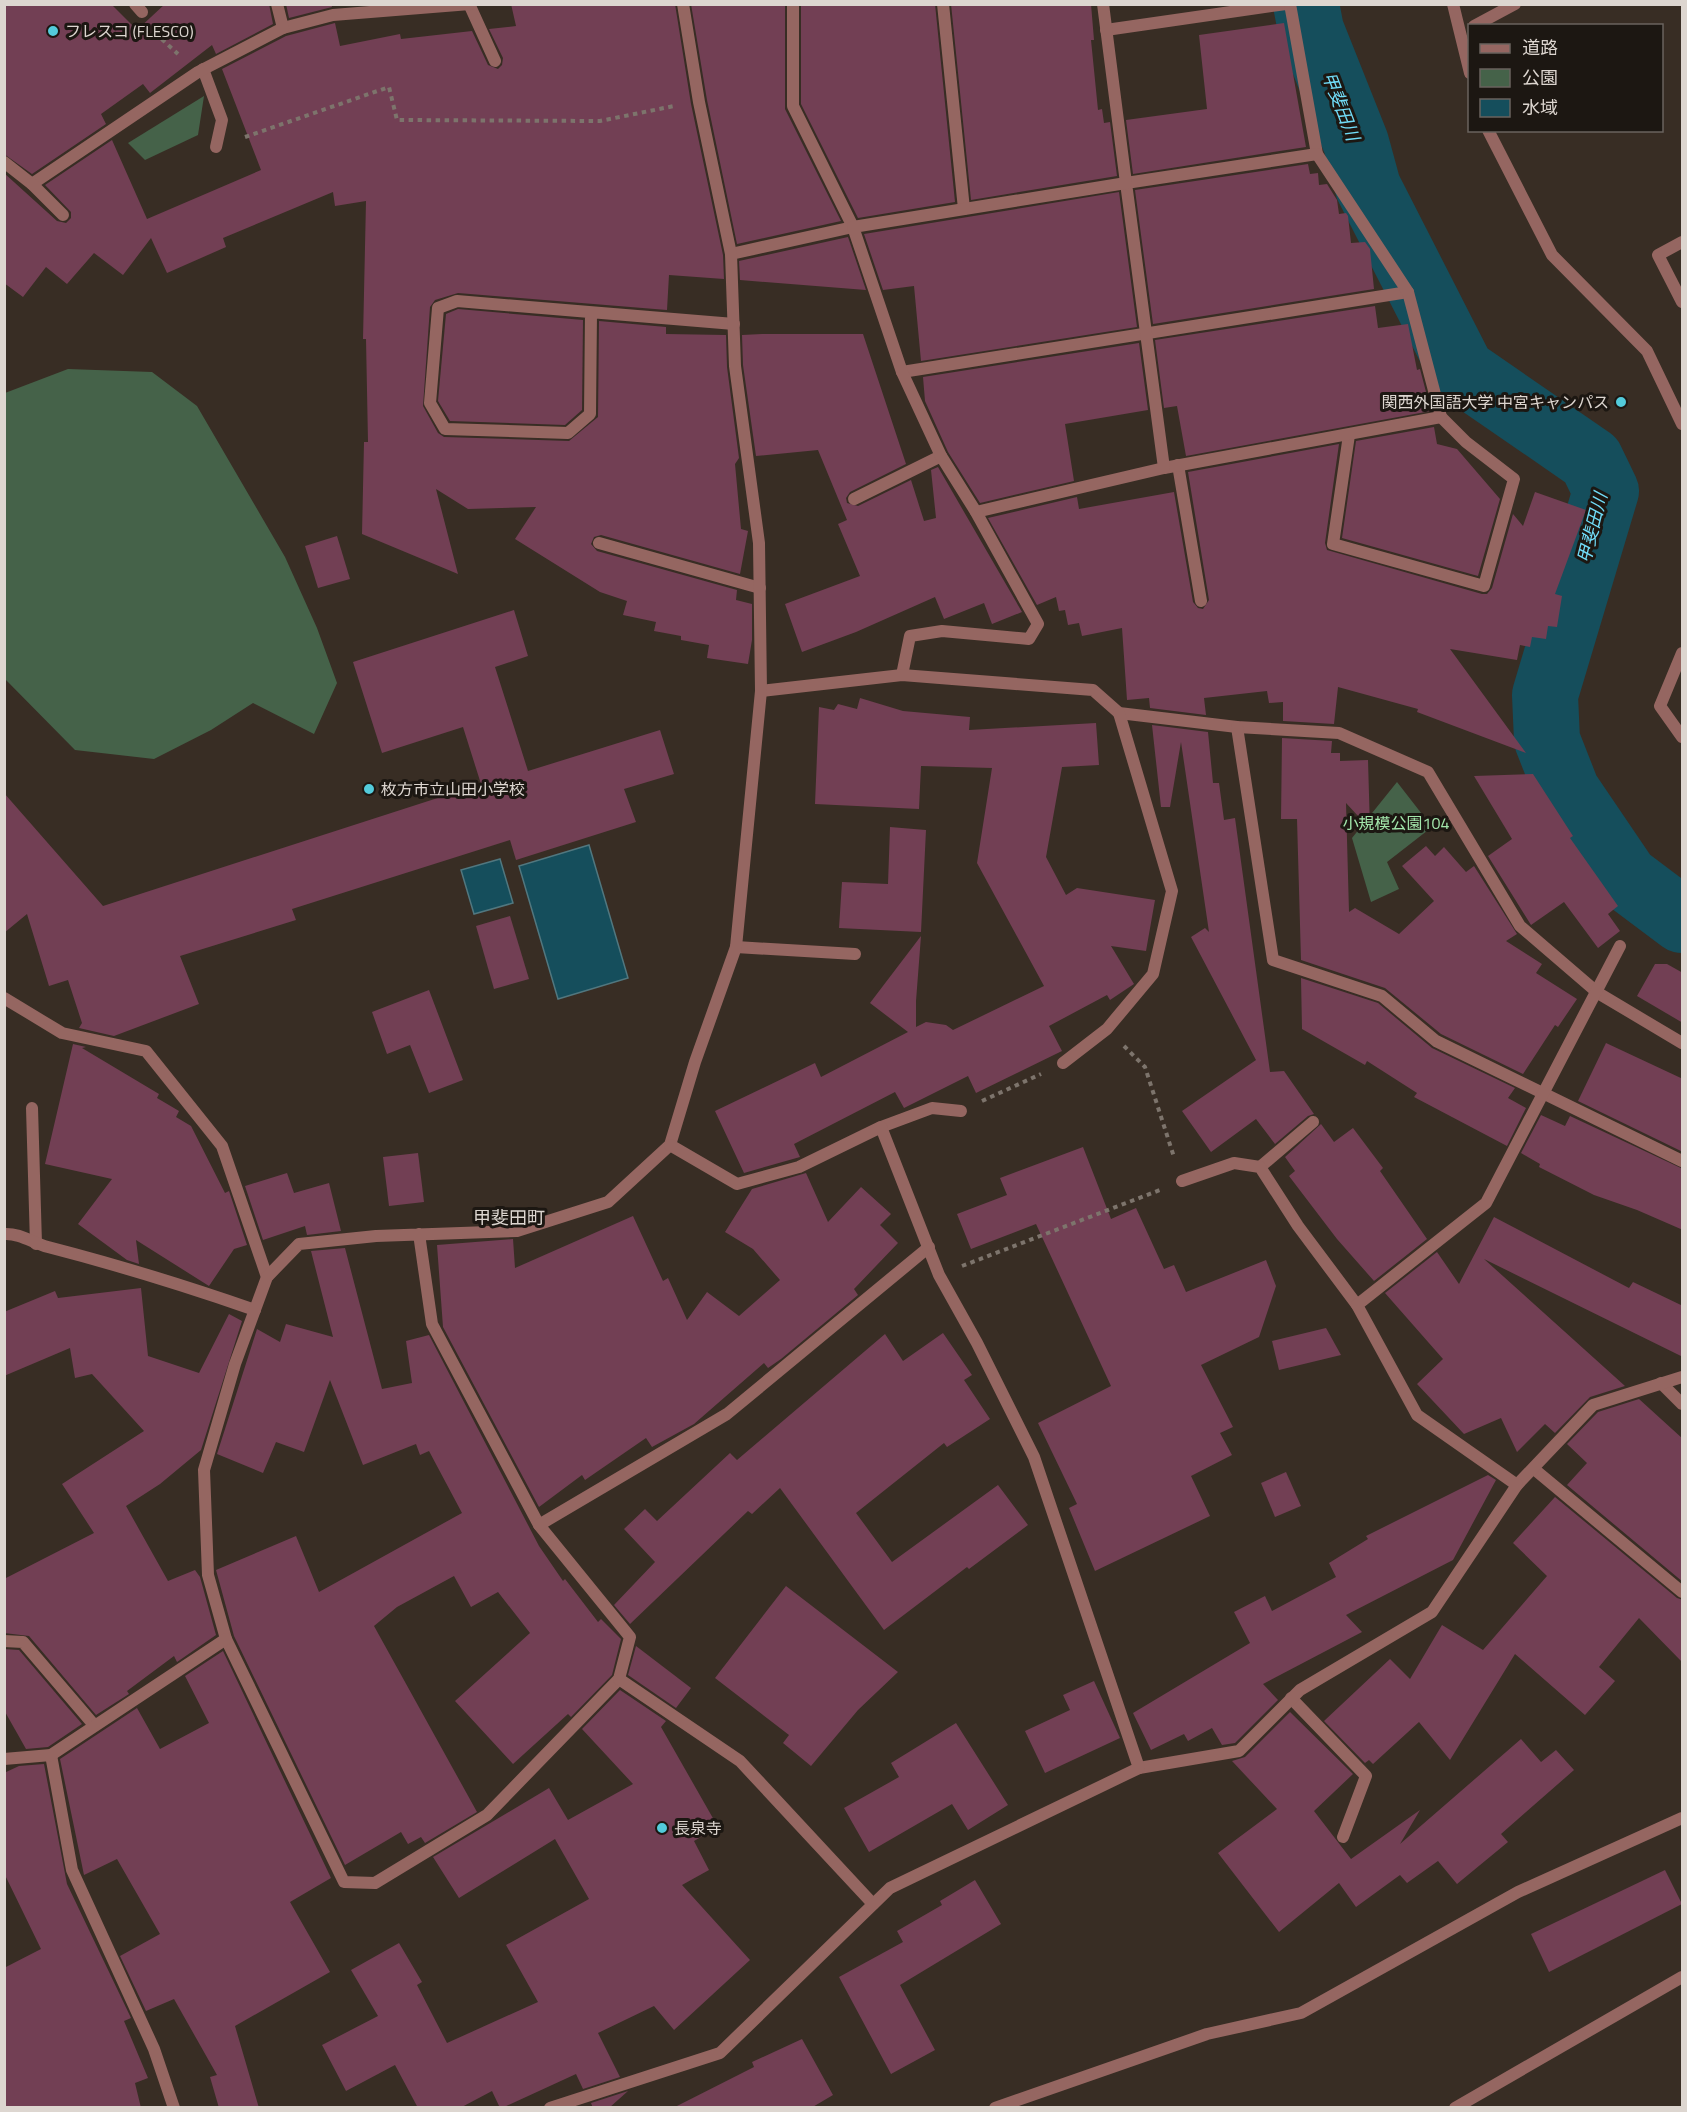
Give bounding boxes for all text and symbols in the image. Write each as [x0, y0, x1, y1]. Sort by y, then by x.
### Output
place label: フレスコ (FLESCO) [65, 19, 194, 43]
marker: フレスコ (FLESCO) [46, 24, 60, 38]
legend [1468, 24, 1663, 132]
text: 道路 [1522, 34, 1558, 61]
text: 公園 [1522, 64, 1558, 91]
water label: 甲斐田川 [1315, 68, 1367, 146]
text: 水域 [1522, 94, 1558, 121]
place label: 関西外国語大学 中宮キャンパス [1381, 390, 1609, 414]
marker: 関西外国語大学 中宮キャンパス [1614, 395, 1628, 409]
water label: 甲斐田川 [1570, 488, 1614, 566]
place label: 枚方市立山田小学校 [381, 777, 525, 801]
marker: 枚方市立山田小学校 [362, 782, 376, 796]
park label: 小規模公園104 [1343, 811, 1449, 835]
district label: 甲斐田町 [473, 1204, 545, 1231]
place label: 長泉寺 [674, 1816, 722, 1840]
marker: 長泉寺 [655, 1821, 669, 1835]

